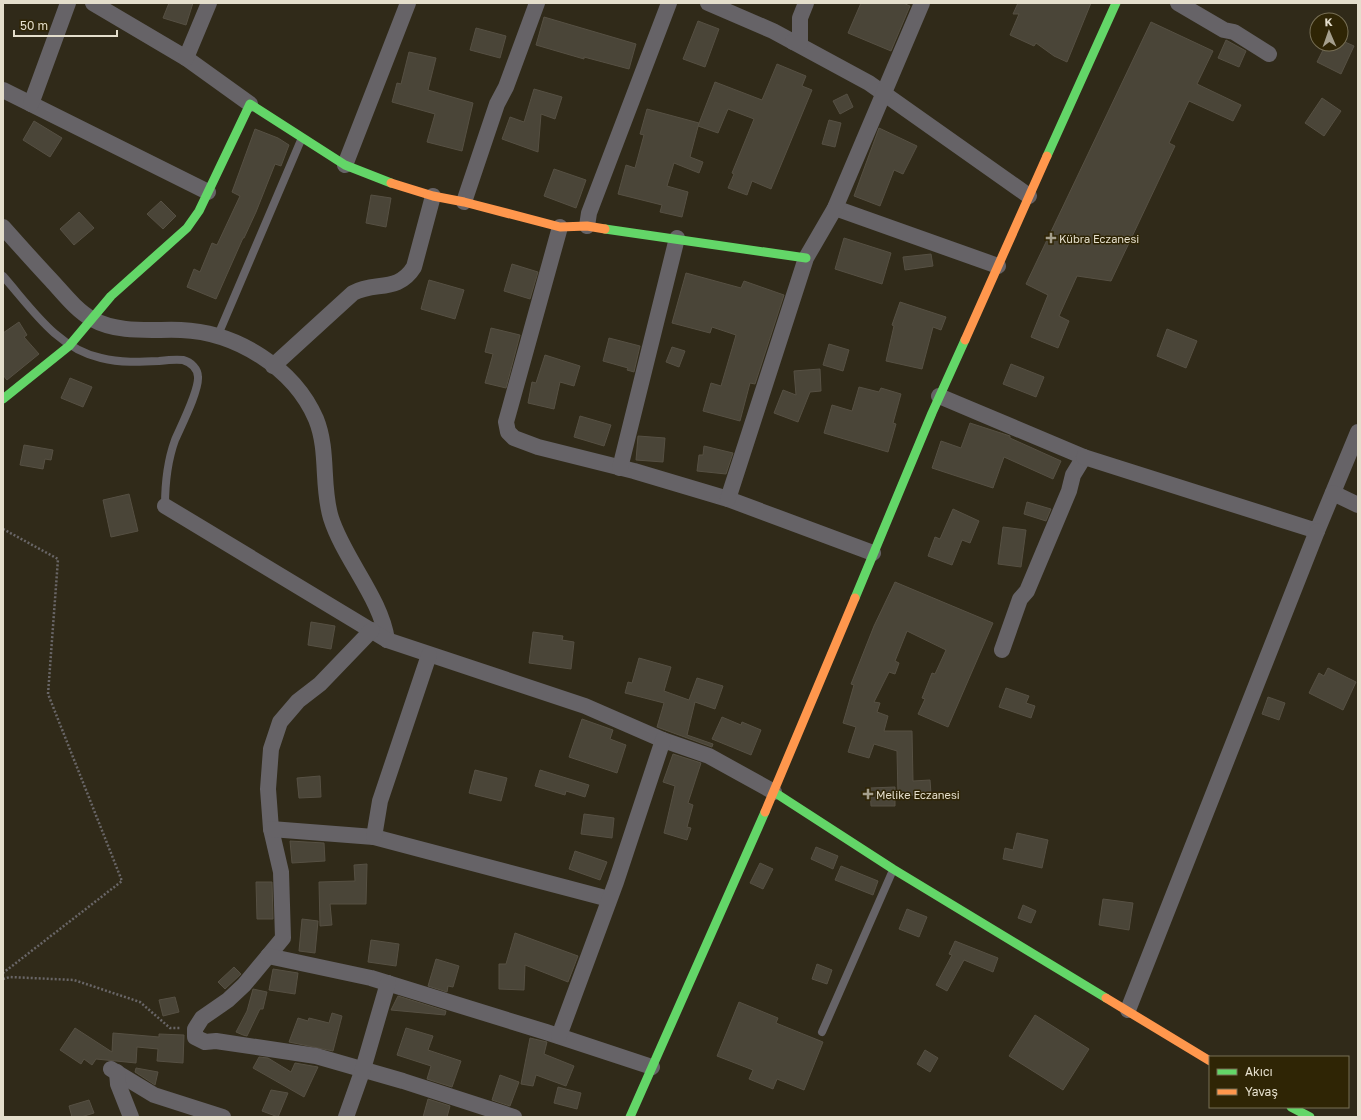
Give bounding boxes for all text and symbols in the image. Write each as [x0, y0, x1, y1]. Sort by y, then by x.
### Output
scale bar [14, 12, 117, 38]
north arrow [1309, 12, 1349, 52]
text: K [1324, 15, 1333, 28]
text: 50 m [20, 18, 48, 33]
place label: Kübra Eczanesi [1059, 232, 1139, 245]
marker: Kübra Eczanesi [1046, 233, 1056, 243]
place label: Melike Eczanesi [876, 788, 960, 801]
marker: Melike Eczanesi [863, 789, 873, 799]
legend [1209, 1056, 1349, 1108]
text: Akıcı [1245, 1064, 1273, 1079]
text: Yavaş [1245, 1084, 1278, 1099]

